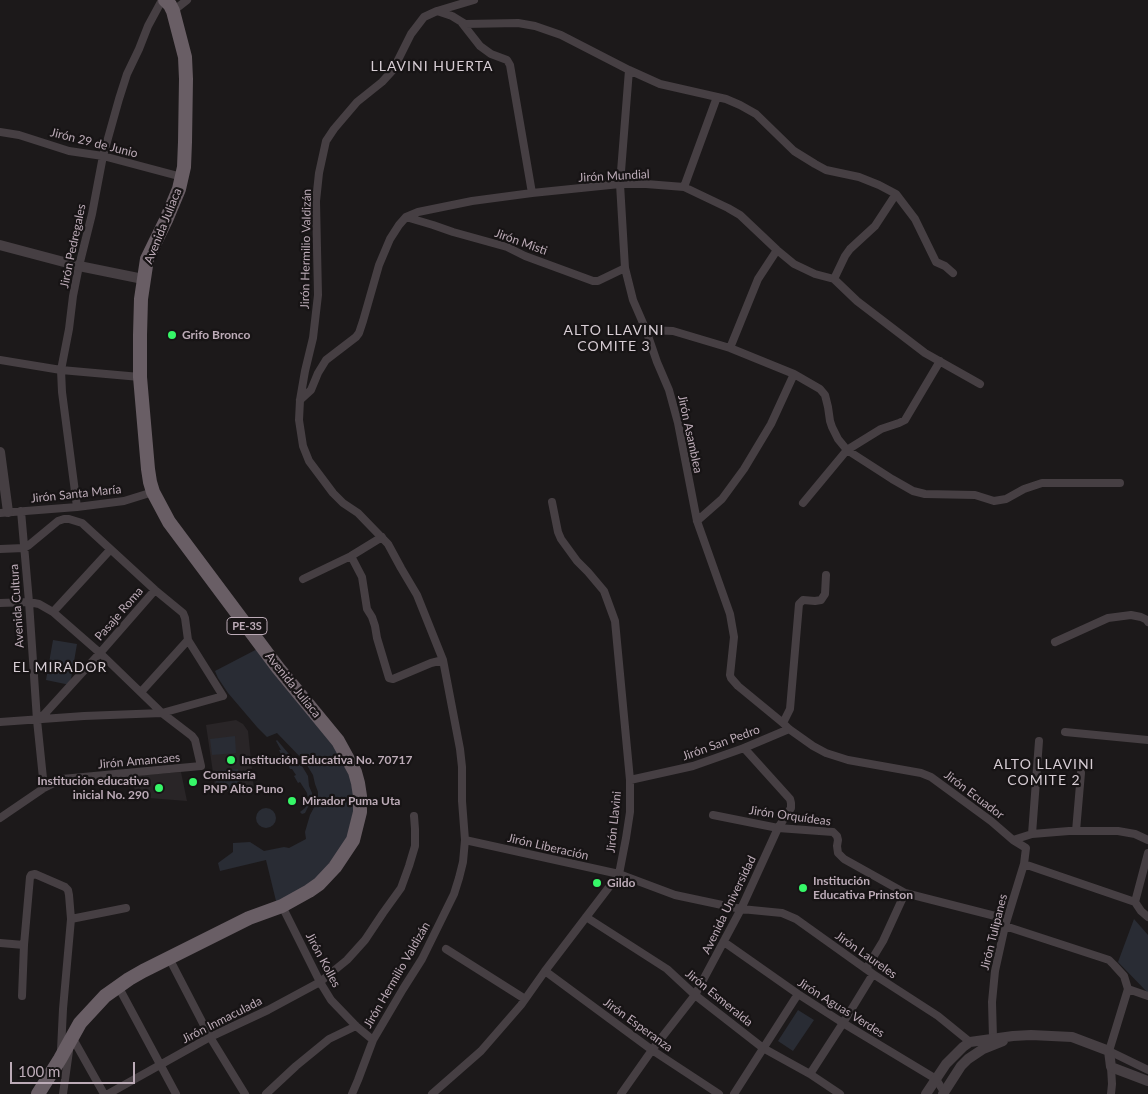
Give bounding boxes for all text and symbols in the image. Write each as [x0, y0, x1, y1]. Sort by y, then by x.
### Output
district label: LLAVINI HUERTA [369, 58, 495, 74]
street label: Jirón 29 de Junio [49, 125, 139, 161]
street label: Jirón Mundial [578, 167, 650, 185]
street label: Avenida Juliaca [141, 186, 185, 266]
street label: Jirón Hermilio Valdizán [298, 189, 314, 309]
street label: Jirón Pedregales [57, 203, 89, 289]
street label: Jirón Misti [493, 226, 549, 258]
district label: ALTO LLAVINI COMITE 3 [562, 322, 666, 354]
place label: Grifo Bronco [182, 328, 250, 342]
marker: Grifo Bronco [166, 329, 178, 341]
street label: Jirón Asamblea [675, 394, 705, 474]
street label: Jirón Santa María [30, 482, 122, 506]
street label: Avenida Cultura [7, 564, 27, 648]
street label: Pasaje Roma [92, 584, 146, 644]
road number: PE-3S [227, 618, 267, 634]
street label: Avenida Juliaca [262, 649, 324, 721]
district label: EL MIRADOR [11, 659, 109, 675]
street label: Jirón San Pedro [680, 722, 762, 764]
street label: Jirón Amancaes [97, 750, 181, 772]
place label: Institución Educativa No. 70717 [241, 753, 412, 767]
marker: Institución Educativa No. 70717 [225, 754, 237, 766]
district label: ALTO LLAVINI COMITE 2 [992, 756, 1096, 789]
place label: Comisaría PNP Alto Puno [203, 768, 283, 796]
street label: Jirón Ecuador [941, 768, 1007, 822]
place label: Institución educativa inicial No. 290 [37, 774, 149, 802]
marker: Comisaría PNP Alto Puno [187, 776, 199, 788]
marker: Institución educativa inicial No. 290 [153, 782, 165, 794]
street label: Jirón Llavini [604, 790, 624, 854]
place label: Mirador Puma Uta [302, 794, 400, 808]
marker: Mirador Puma Uta [286, 795, 298, 807]
street label: Jirón Orquídeas [748, 803, 832, 829]
street label: Jirón Liberación [506, 831, 590, 863]
street label: Avenida Universidad [699, 853, 759, 957]
place label: Institución Educativa Prinston [813, 874, 913, 902]
place label: Gildo [607, 876, 635, 890]
marker: Gildo [591, 877, 603, 889]
marker: Institución Educativa Prinston [797, 882, 809, 894]
street label: Jirón Tulipanes [978, 893, 1010, 971]
street label: Jirón Hermilio Valdizán [361, 919, 433, 1031]
street label: Jirón Laureles [832, 928, 900, 982]
street label: Jirón Kolles [303, 930, 343, 990]
street label: Jirón Esmeralda [682, 966, 756, 1030]
street label: Jirón Aguas Verdes [795, 975, 887, 1041]
street label: Jirón Inmaculada [179, 994, 265, 1046]
street label: Jirón Esperanza [601, 995, 675, 1055]
scale bar [12, 1052, 138, 1084]
text: 100 m [18, 1062, 60, 1080]

